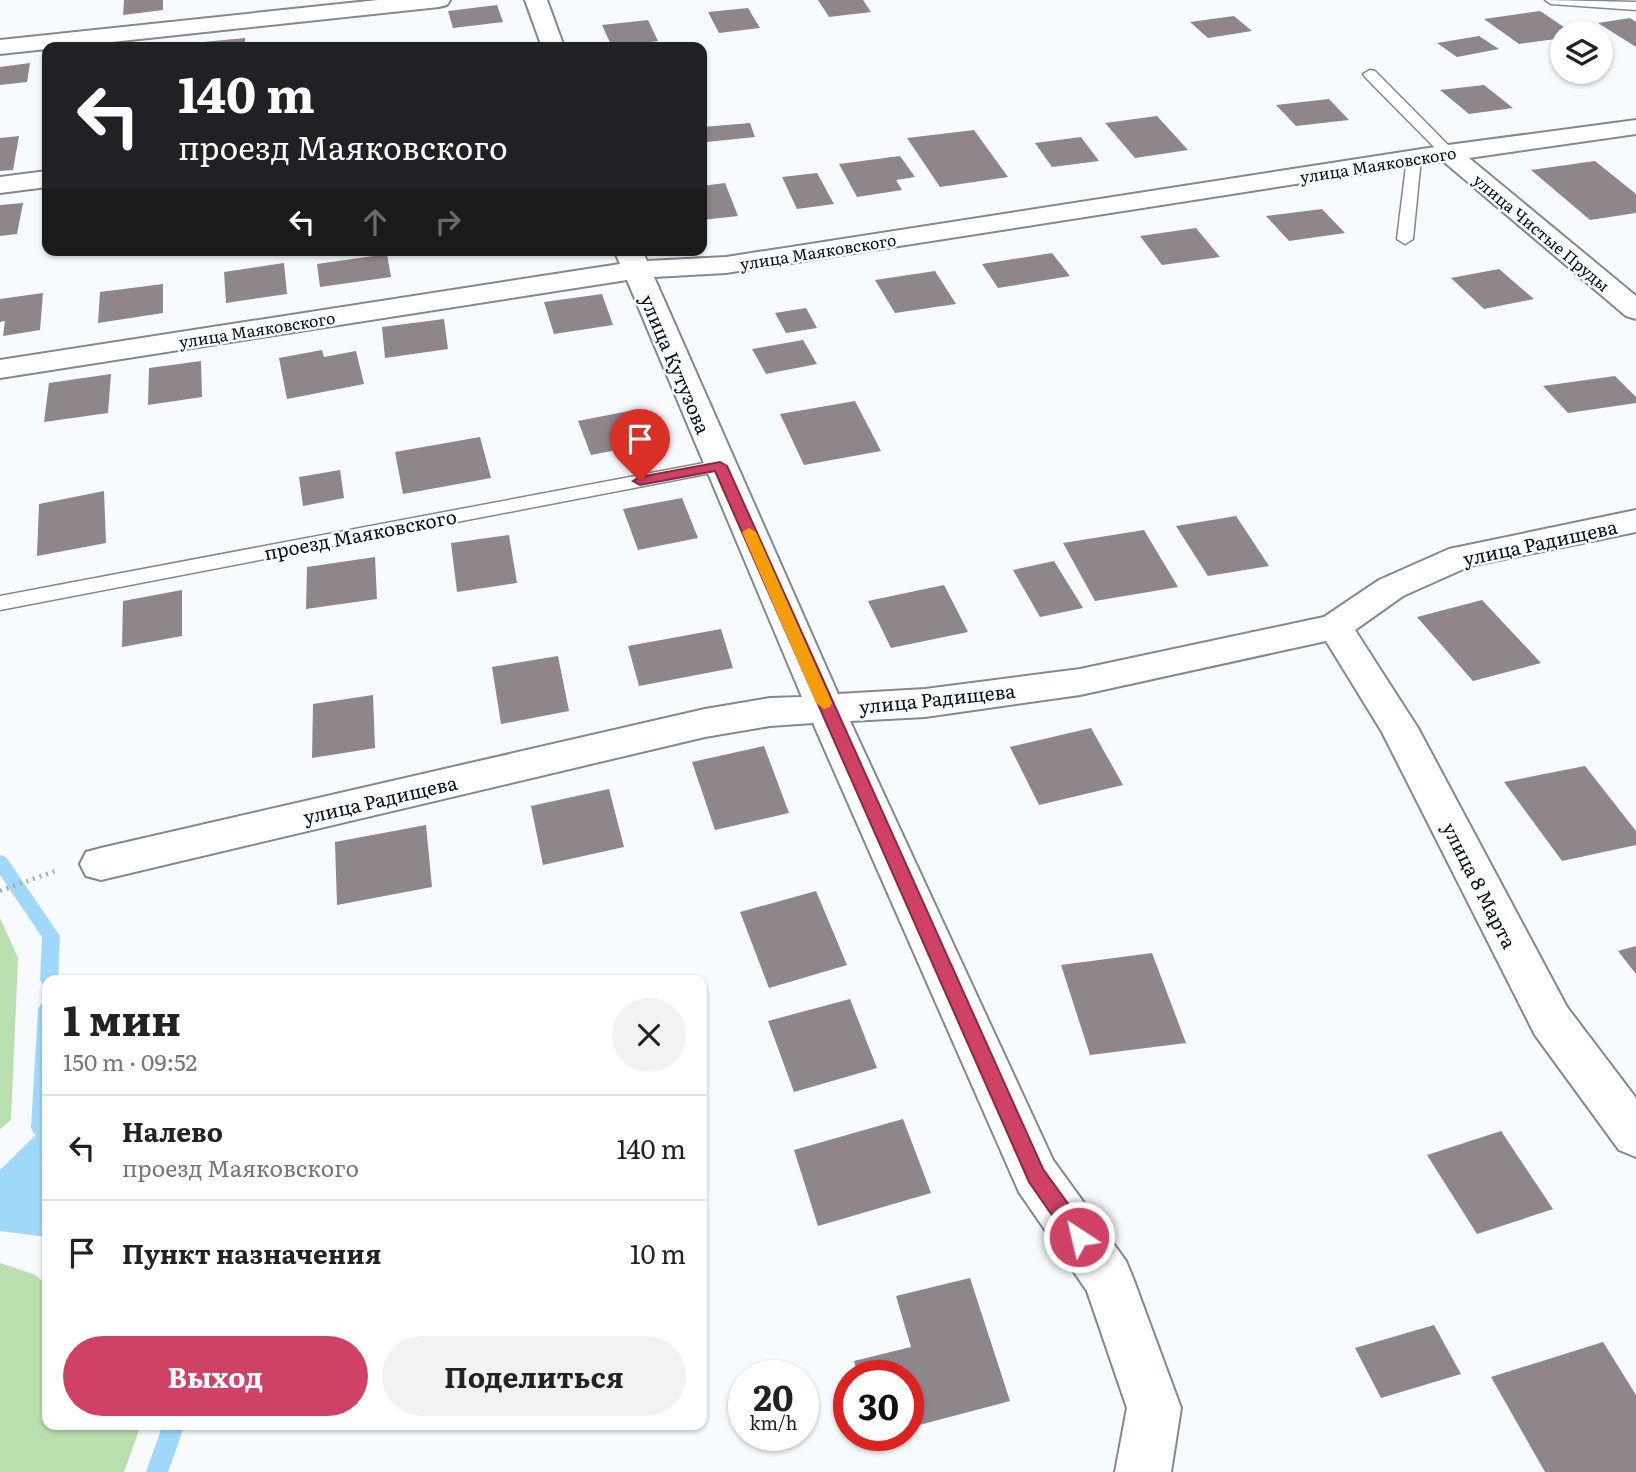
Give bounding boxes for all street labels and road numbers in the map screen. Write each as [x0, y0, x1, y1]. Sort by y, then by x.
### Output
street label: улица Маяковского [1298, 140, 1458, 188]
street label: улица Чистые Пруды [1468, 168, 1616, 296]
street label: улица Маяковского [738, 227, 898, 275]
street label: улица Кутузова [634, 290, 718, 439]
street label: улица Маяковского [177, 305, 337, 353]
street label: проезд Маяковского [261, 502, 459, 566]
street label: улица Радищева [1460, 512, 1621, 572]
street label: улица Радищева [857, 676, 1017, 720]
street label: улица Радищева [300, 768, 460, 830]
street label: улица 8 Марта [1436, 817, 1524, 954]

